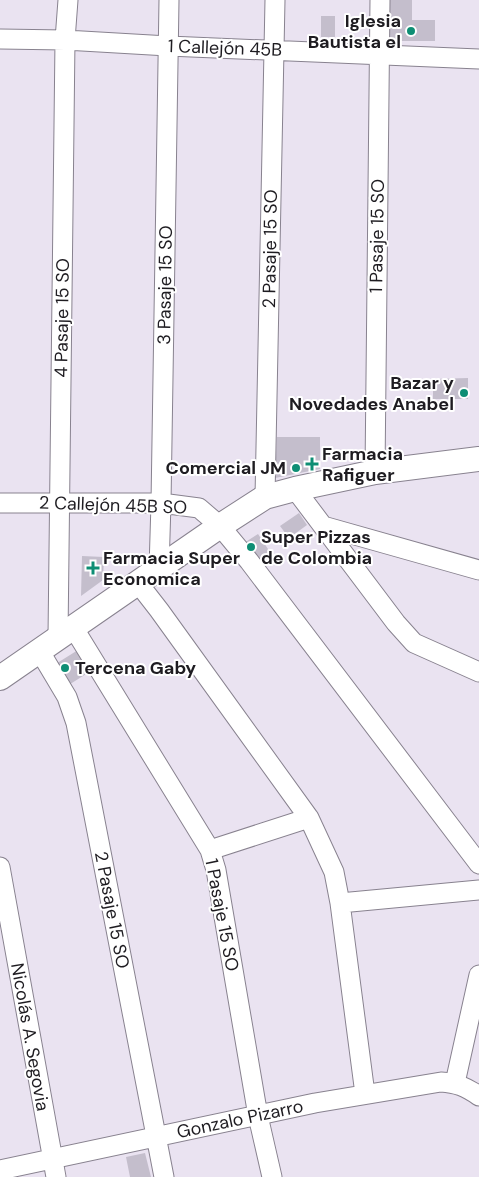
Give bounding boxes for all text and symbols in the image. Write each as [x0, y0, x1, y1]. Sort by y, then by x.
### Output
place label: Iglesia Bautista el [308, 9, 401, 54]
marker: Iglesia Bautista el [405, 25, 417, 37]
street label: 1 Callejón 45B [167, 34, 283, 62]
street label: 1 Pasaje 15 SO [364, 179, 390, 293]
street label: 2 Pasaje 15 SO [257, 189, 283, 309]
street label: 3 Pasaje 15 SO [152, 225, 178, 345]
street label: 4 Pasaje 15 SO [49, 258, 75, 378]
place label: Bazar y Novedades Anabel [289, 371, 454, 416]
marker: Bazar y Novedades Anabel [458, 387, 470, 399]
place label: Farmacia Rafiguer [322, 442, 403, 487]
place label: Comercial JM [166, 456, 286, 480]
marker: Farmacia Rafiguer [306, 458, 318, 470]
marker: Comercial JM [290, 462, 302, 474]
street label: 2 Callejón 45B SO [39, 490, 188, 520]
place label: Super Pizzas de Colombia [261, 525, 372, 570]
marker: Super Pizzas de Colombia [245, 541, 257, 553]
place label: Farmacia Super Economica [103, 546, 240, 591]
marker: Farmacia Super Economica [87, 562, 99, 574]
place label: Tercena Gaby [75, 656, 196, 680]
marker: Tercena Gaby [59, 662, 71, 674]
street label: 2 Pasaje 15 SO [89, 849, 135, 971]
street label: 1 Pasaje 15 SO [199, 857, 245, 973]
street label: Nicolás A. Segovia [5, 961, 55, 1113]
street label: Gonzalo Pizarro [175, 1094, 305, 1144]

